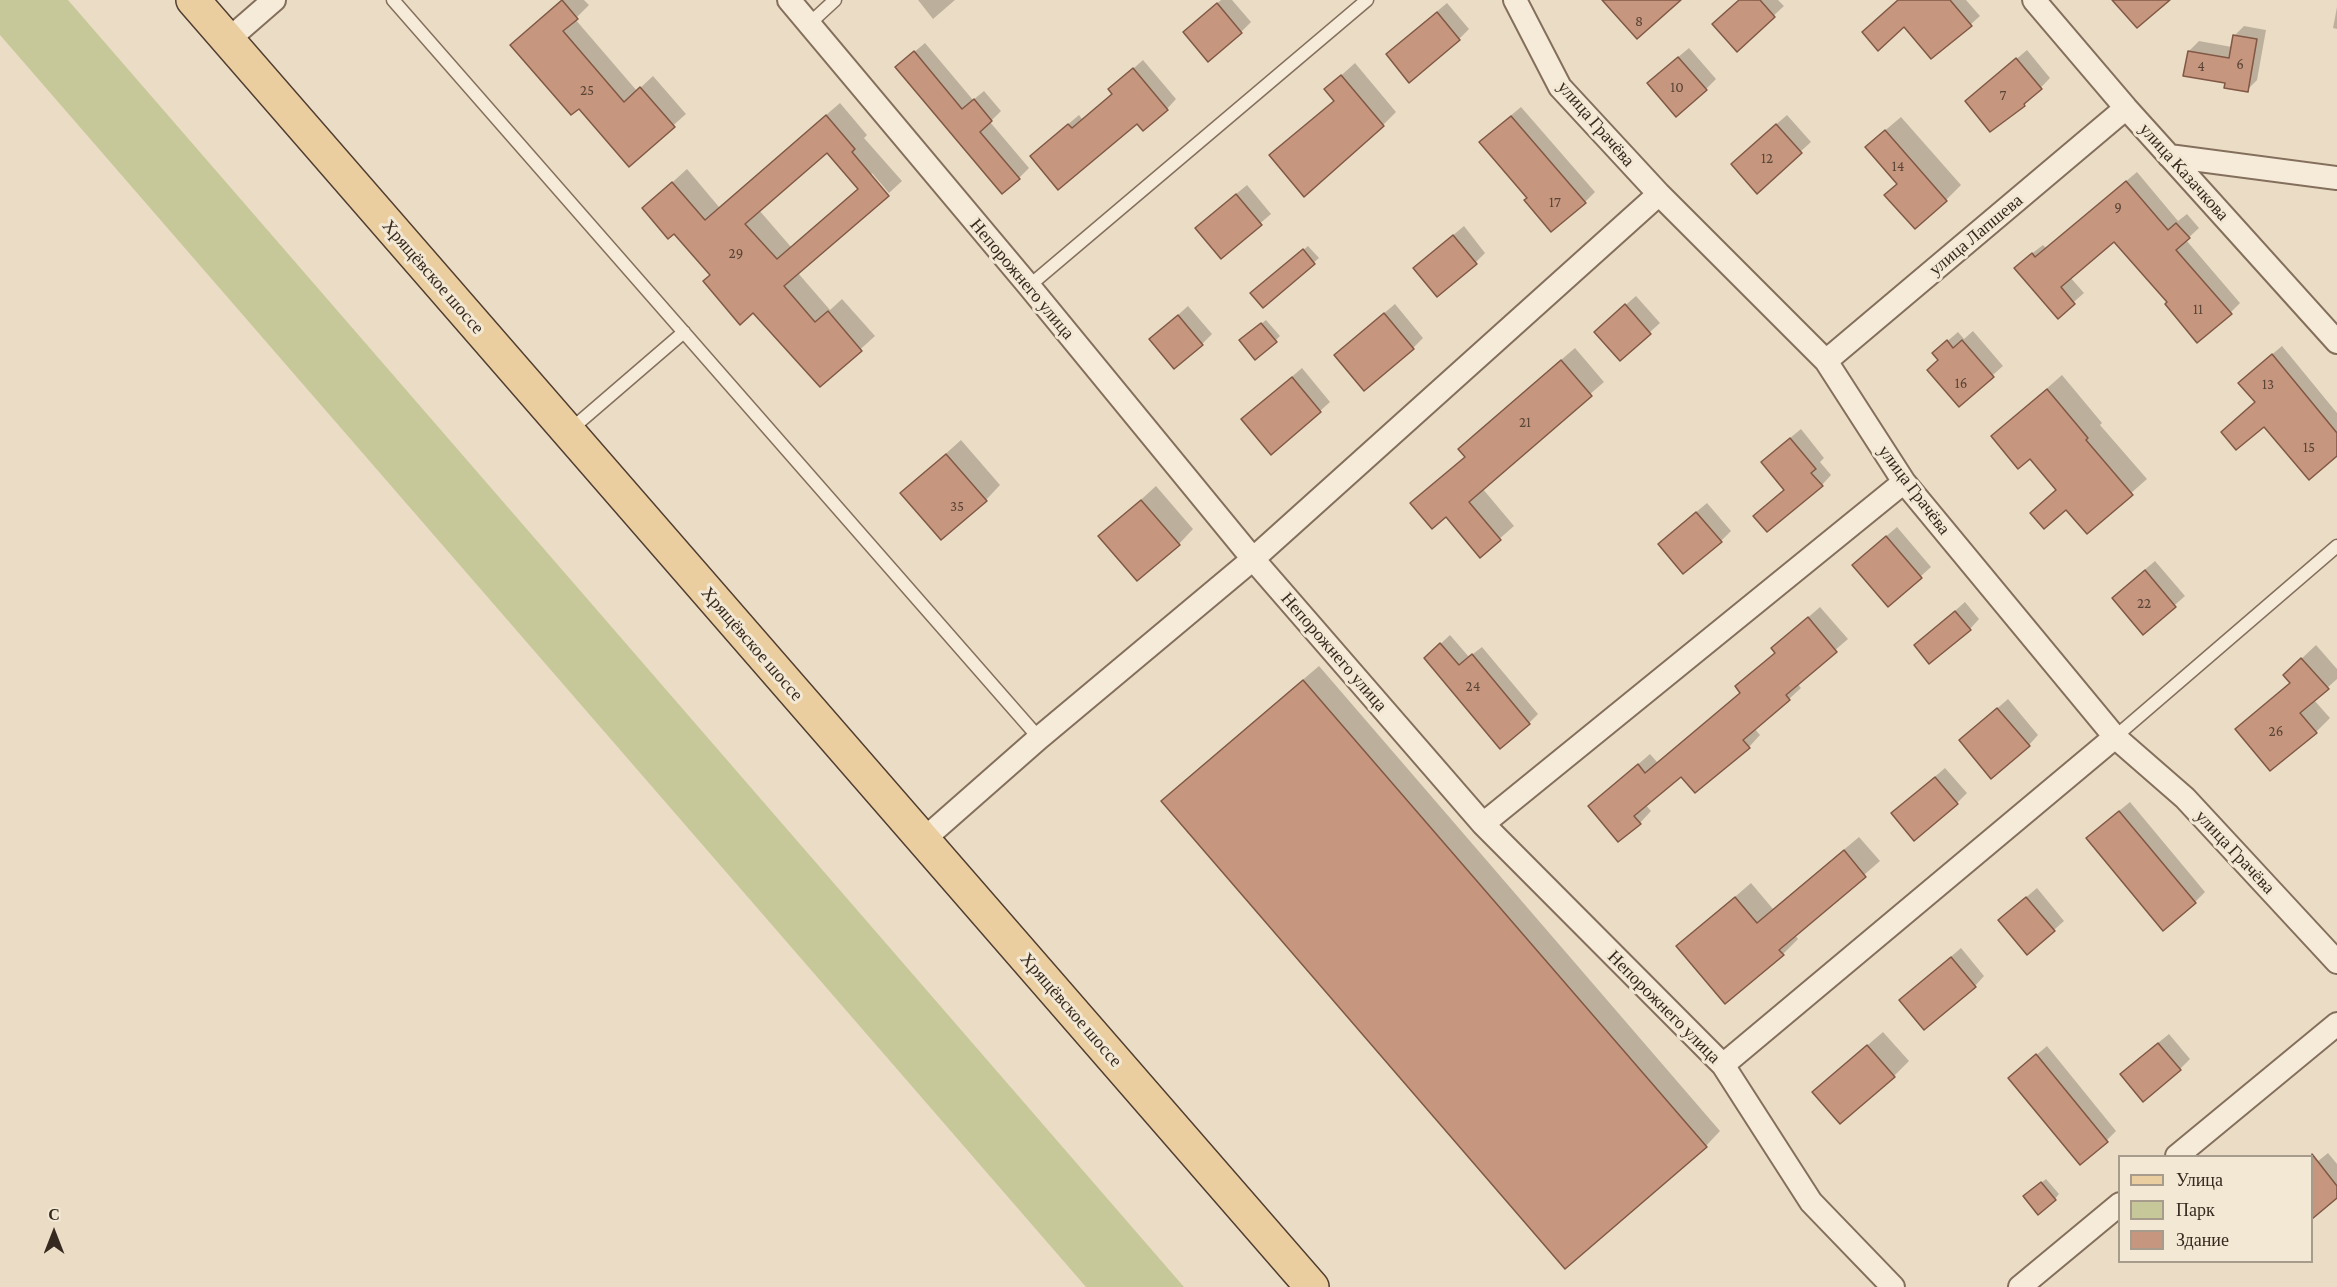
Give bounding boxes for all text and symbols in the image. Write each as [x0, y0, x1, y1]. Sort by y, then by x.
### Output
house number: 8 [1635, 12, 1643, 30]
house number: 6 [2236, 55, 2244, 73]
house number: 4 [2197, 57, 2205, 75]
street label: улица Грачёва [1553, 77, 1639, 171]
house number: 10 [1670, 78, 1684, 96]
house number: 25 [580, 81, 594, 99]
house number: 7 [2000, 86, 2006, 104]
street label: улица Казачкова [2134, 119, 2234, 225]
house number: 12 [1761, 149, 1773, 167]
house number: 14 [1892, 157, 1904, 175]
street label: улица Лапшева [1925, 190, 2027, 280]
house number: 17 [1549, 193, 1561, 211]
house number: 9 [2114, 198, 2122, 216]
street label: Непорожнего улица [965, 214, 1079, 344]
street label: Хрящёвское шоссе [377, 215, 489, 339]
house number: 29 [729, 244, 743, 262]
house number: 11 [2193, 300, 2203, 318]
house number: 16 [1955, 374, 1967, 392]
house number: 13 [2262, 375, 2274, 393]
house number: 21 [1519, 413, 1531, 431]
house number: 15 [2303, 438, 2315, 456]
street label: улица Грачёва [1873, 441, 1955, 539]
house number: 35 [950, 497, 964, 515]
street label: Хрящёвское шоссе [696, 582, 808, 706]
street label: Непорожнего улица [1276, 588, 1392, 716]
house number: 22 [2137, 594, 2151, 612]
house number: 24 [1466, 677, 1480, 695]
house number: 26 [2269, 722, 2283, 740]
street label: улица Грачёва [2191, 806, 2279, 898]
street label: Непорожнего улица [1603, 946, 1725, 1068]
street label: Хрящёвское шоссе [1015, 948, 1127, 1072]
legend [2118, 1155, 2313, 1263]
text: Улица [2176, 1170, 2223, 1190]
text: Парк [2176, 1200, 2215, 1220]
north arrow [24, 1203, 84, 1263]
text: С [48, 1206, 60, 1223]
text: Здание [2176, 1230, 2229, 1250]

